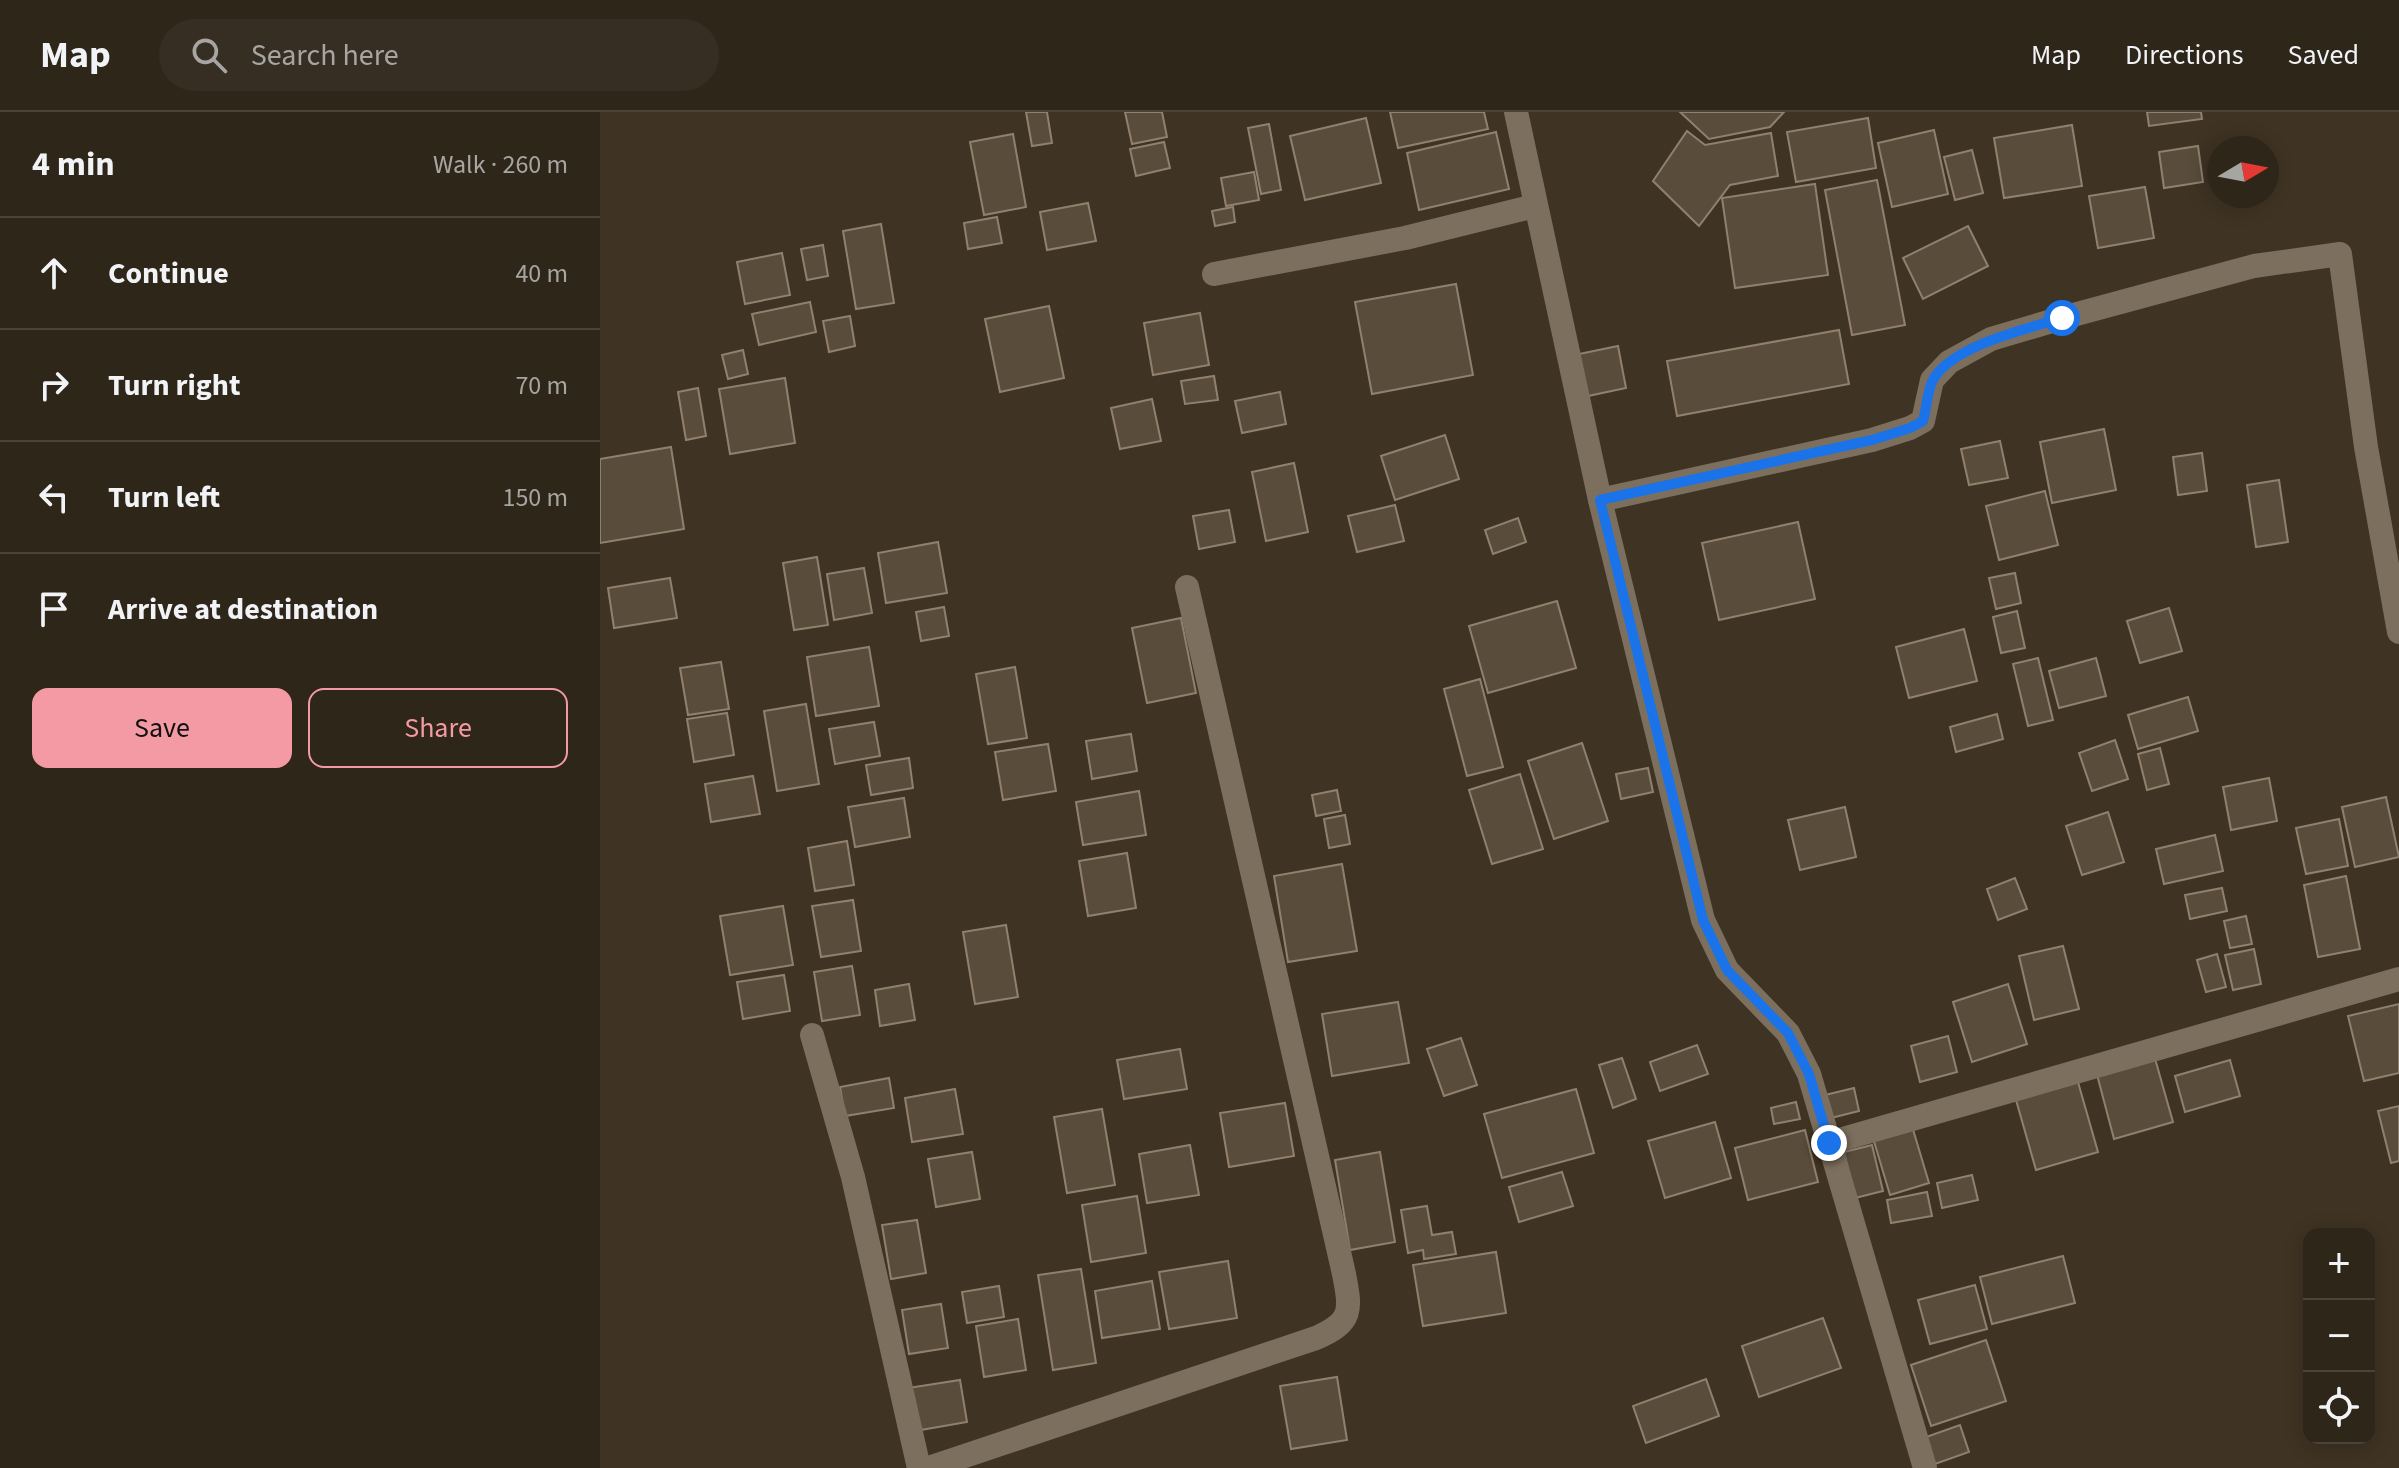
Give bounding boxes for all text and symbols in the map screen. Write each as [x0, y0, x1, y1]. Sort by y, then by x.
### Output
search box [159, 19, 719, 91]
text: Map [40, 28, 111, 82]
icon: search [187, 33, 231, 77]
text: Search here [251, 34, 399, 77]
text: Map [2031, 35, 2081, 75]
text: Directions [2125, 35, 2244, 75]
text: Saved [2288, 35, 2359, 75]
north arrow [2207, 136, 2279, 208]
text: 4 min [32, 140, 115, 189]
text: Walk · 260 m [433, 146, 568, 183]
icon: ahead [32, 251, 76, 295]
text: Continue [108, 252, 229, 295]
text: 40 m [515, 255, 568, 292]
route start [2044, 300, 2080, 336]
icon: right [32, 363, 76, 407]
text: Turn right [108, 364, 240, 407]
text: 70 m [515, 367, 568, 404]
icon: left [32, 475, 76, 519]
text: Turn left [108, 476, 220, 519]
text: 150 m [502, 479, 568, 516]
icon: arrive [32, 587, 76, 631]
text: Arrive at destination [108, 588, 378, 631]
button: Save [32, 688, 292, 768]
button: Share [308, 688, 568, 768]
route end [1811, 1125, 1847, 1161]
map controls [2303, 1228, 2375, 1444]
button: + [2303, 1228, 2375, 1300]
button: − [2303, 1300, 2375, 1372]
button: locate [2303, 1372, 2375, 1444]

